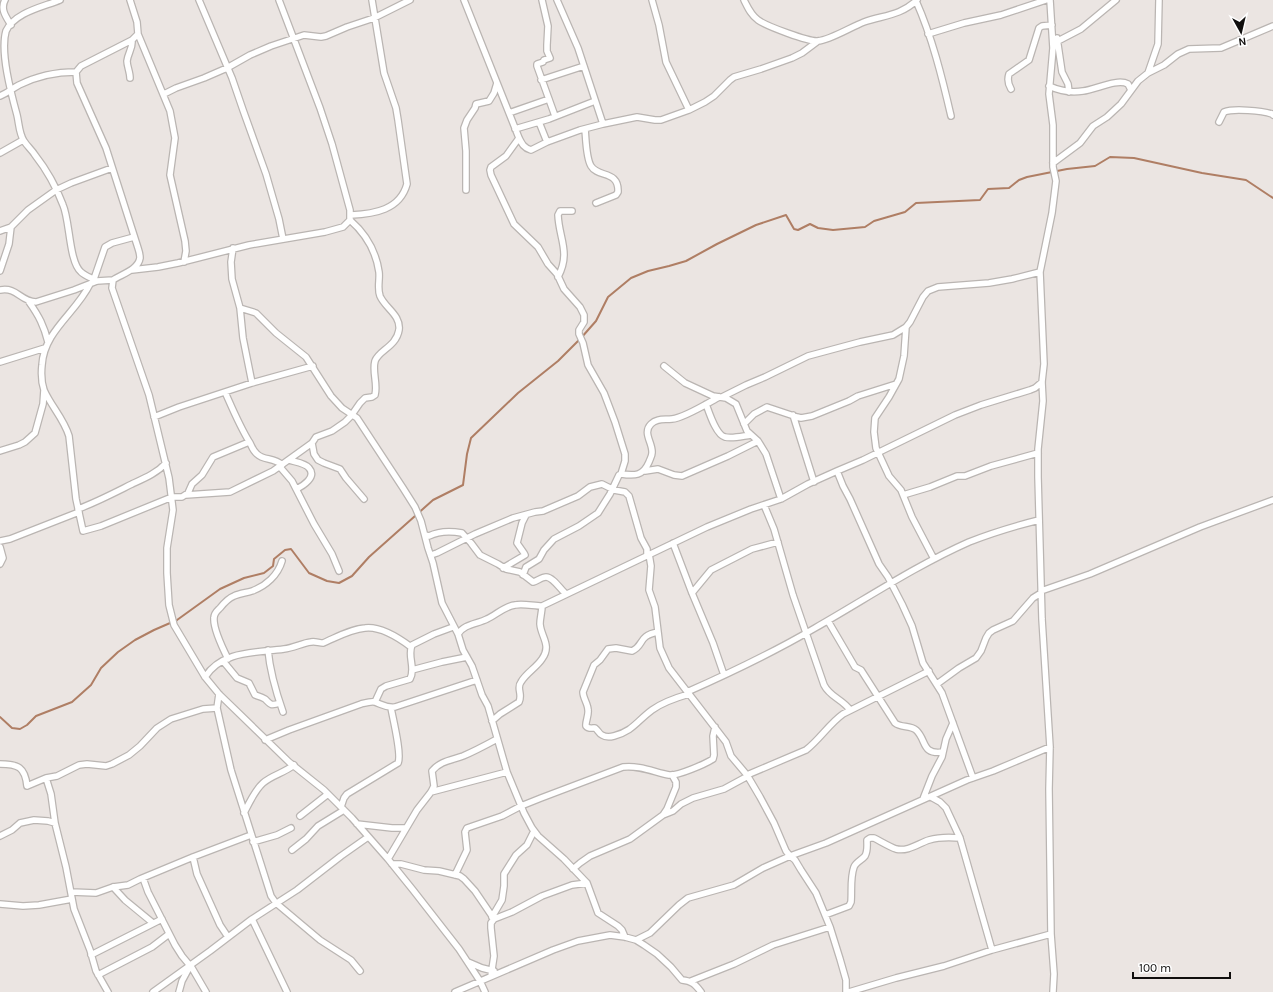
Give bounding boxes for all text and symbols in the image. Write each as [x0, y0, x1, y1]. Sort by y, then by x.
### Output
north arrow [1221, 12, 1261, 52]
text: N [1238, 34, 1247, 48]
scale bar [1133, 954, 1230, 980]
text: 100 m [1139, 961, 1171, 975]

